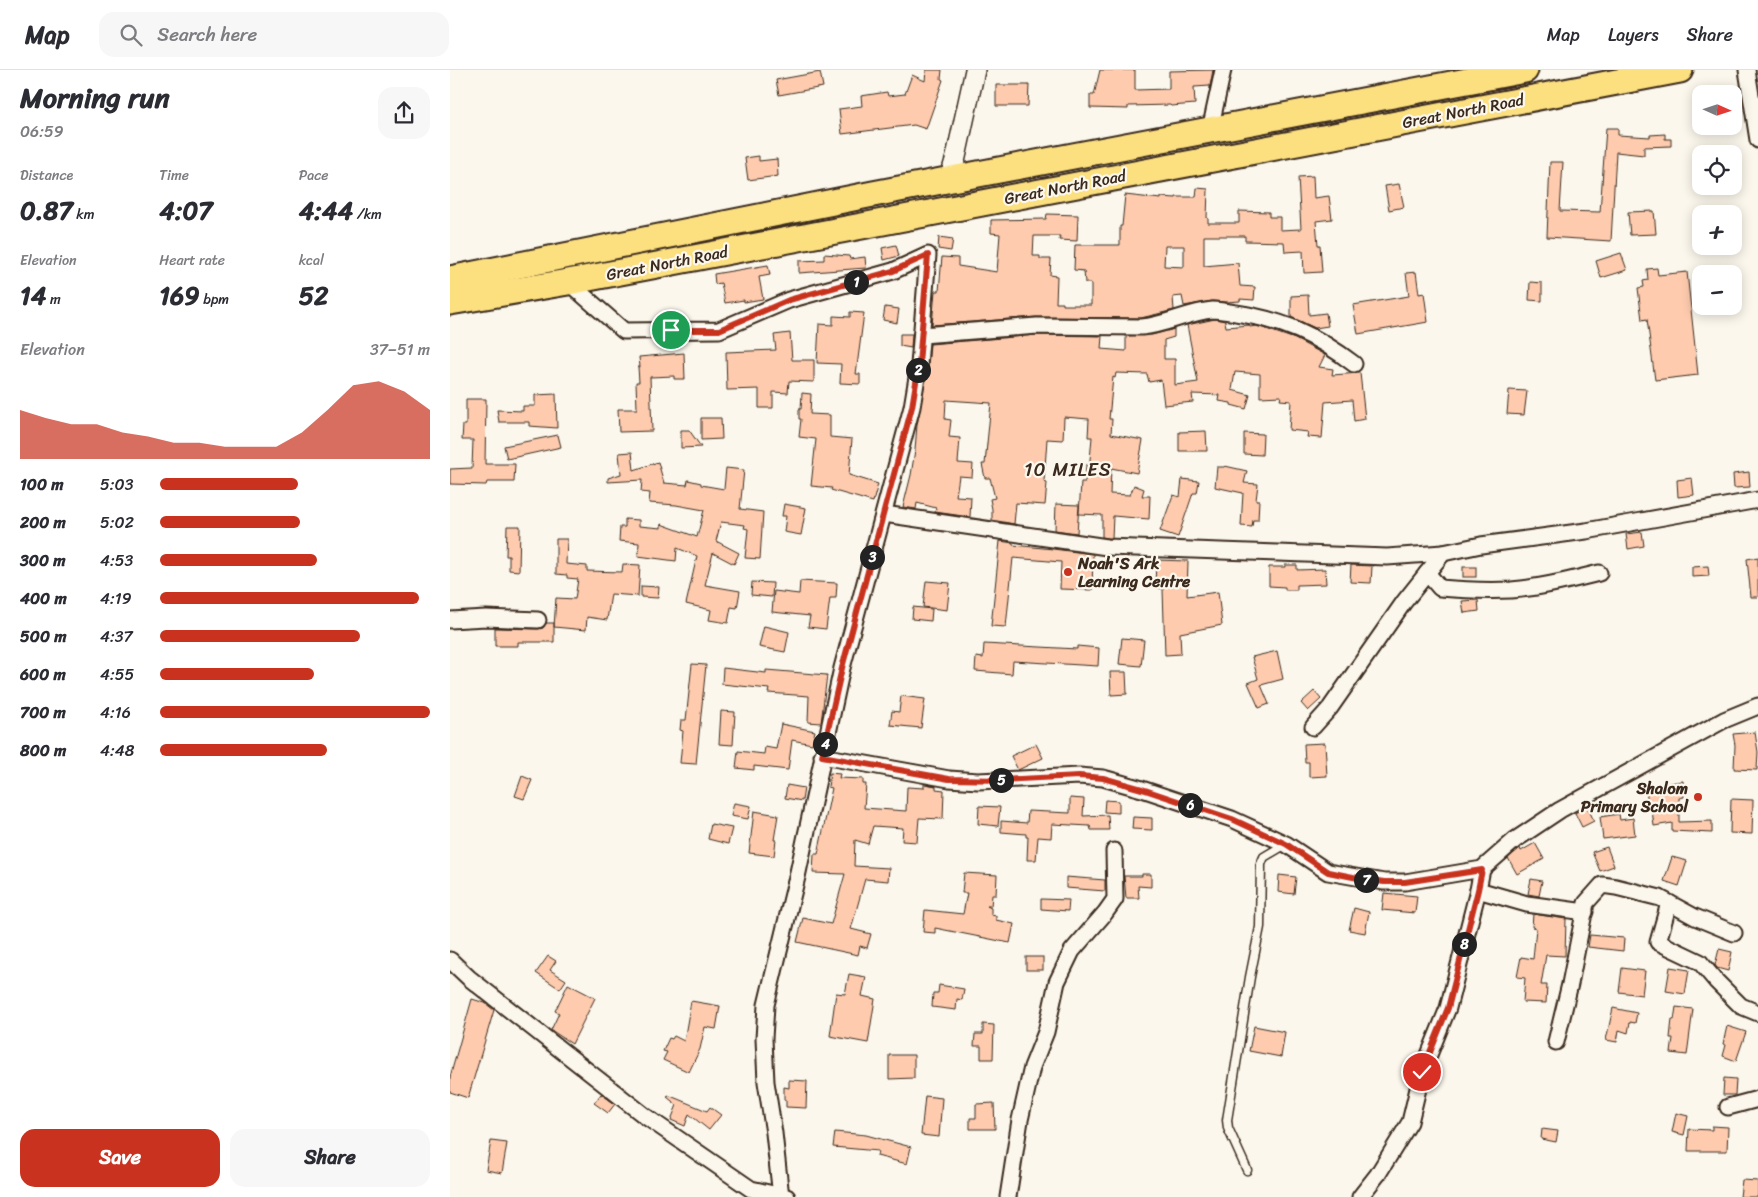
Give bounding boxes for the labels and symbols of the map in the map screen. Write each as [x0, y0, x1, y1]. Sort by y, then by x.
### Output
street label: Great North Road [1400, 85, 1528, 137]
north arrow [1692, 85, 1742, 135]
street label: Great North Road [1002, 161, 1130, 213]
street label: Great North Road [604, 237, 732, 289]
pin: 1 [844, 270, 868, 294]
pin [650, 309, 692, 351]
pin: 2 [906, 358, 930, 382]
district label: 10 MILES [1024, 453, 1112, 486]
pin: 3 [860, 544, 884, 570]
place label: Noah'S Ark Learning Centre [1077, 549, 1191, 596]
marker: Noah'S Ark Learning Centre [1062, 566, 1074, 578]
pin: 4 [812, 732, 838, 756]
pin: 5 [988, 768, 1014, 792]
place label: Shalom Primary School [1581, 774, 1689, 821]
marker: Shalom Primary School [1692, 791, 1704, 803]
pin: 6 [1178, 792, 1202, 818]
pin: 7 [1354, 868, 1378, 892]
pin: 8 [1452, 932, 1476, 956]
pin [1401, 1051, 1443, 1093]

